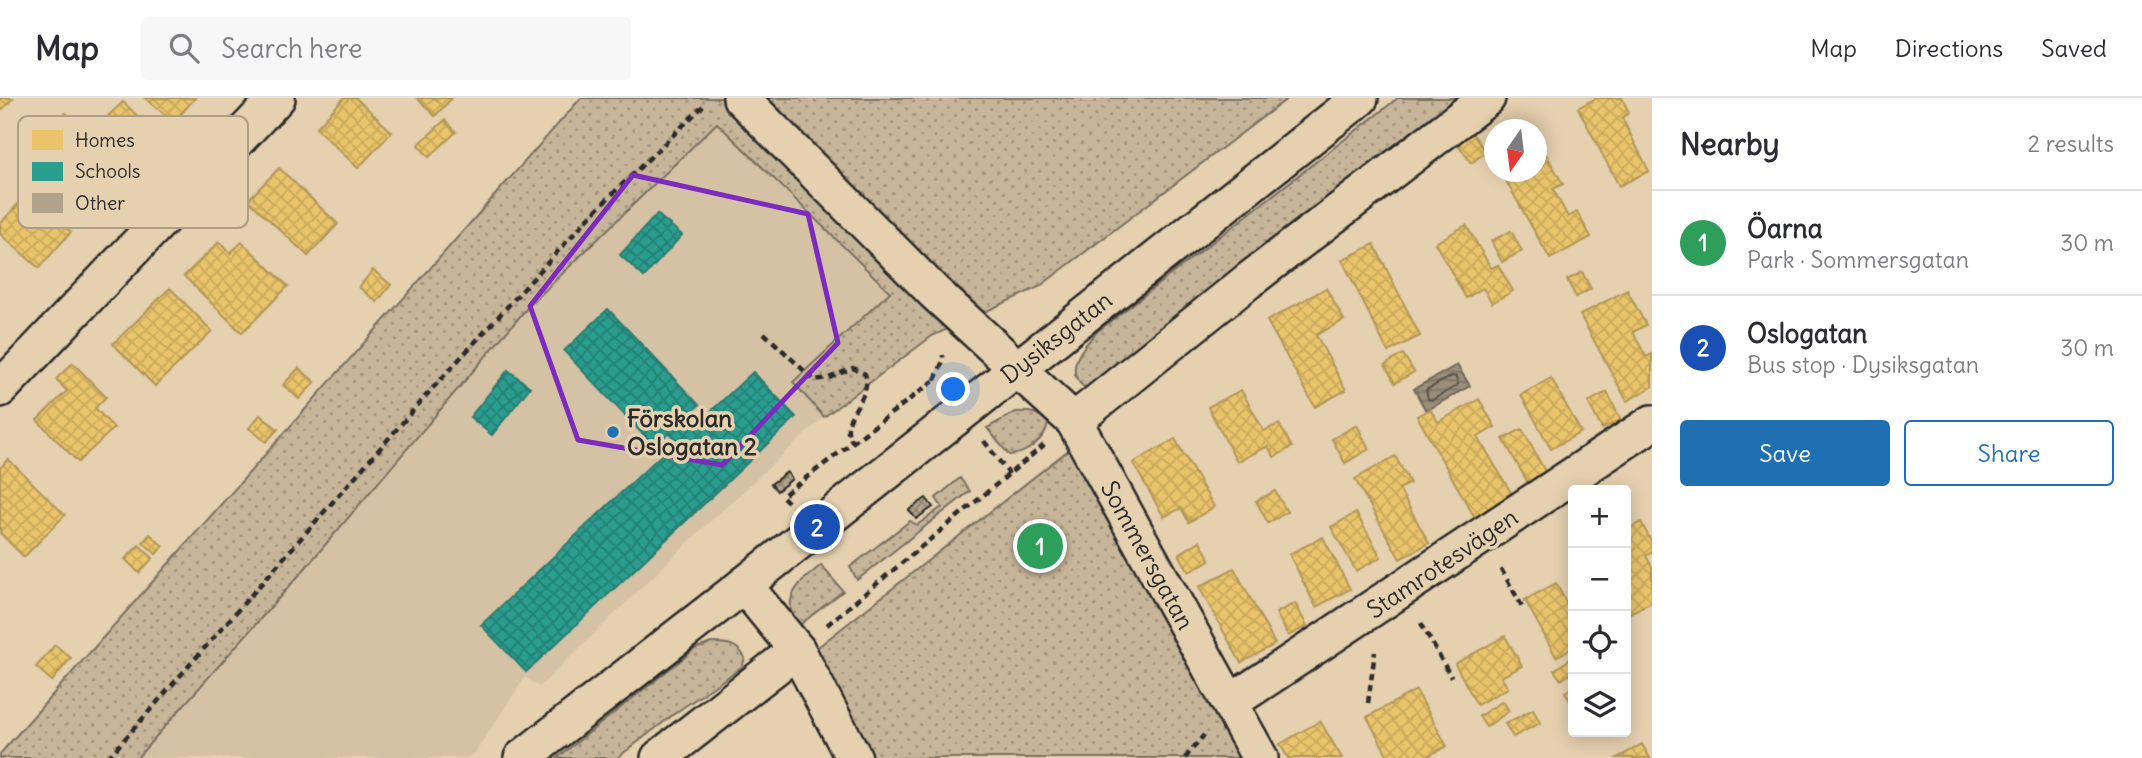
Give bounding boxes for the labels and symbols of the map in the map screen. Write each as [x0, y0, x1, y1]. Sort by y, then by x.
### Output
legend [18, 116, 248, 228]
north arrow [1484, 119, 1547, 182]
text: Homes [75, 128, 135, 152]
text: Schools [75, 159, 140, 183]
text: Other [75, 191, 125, 215]
street label: Dysiksgatan [994, 284, 1118, 390]
your location [936, 372, 970, 406]
place label: Förskolan Oslogatan 2 [627, 403, 757, 461]
marker: Förskolan Oslogatan 2 [605, 424, 621, 440]
street label: Sommersgatan [1095, 475, 1201, 635]
pin: 2 [794, 501, 840, 553]
street label: Stamrotesvägen [1361, 501, 1523, 625]
pin: 1 [1017, 520, 1063, 572]

